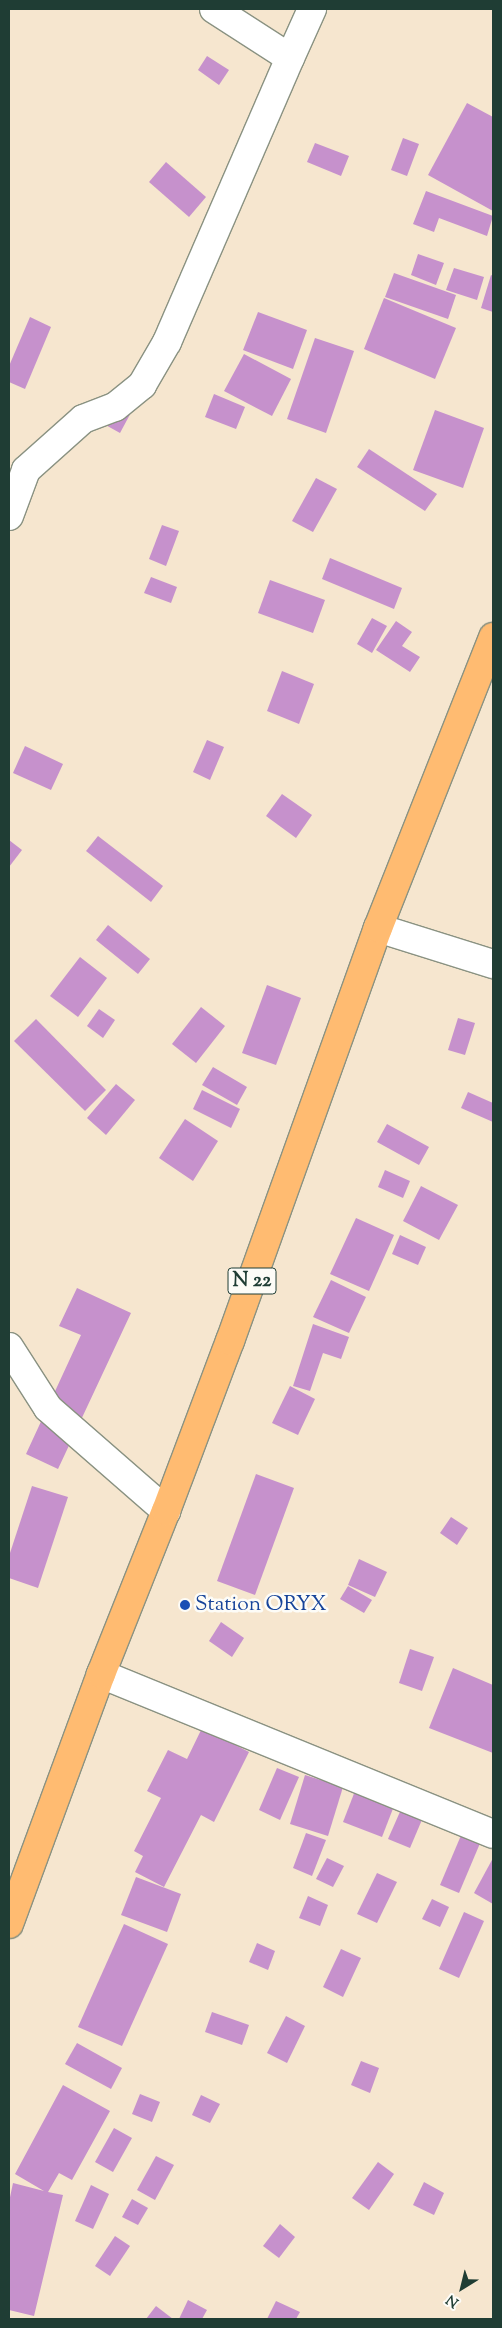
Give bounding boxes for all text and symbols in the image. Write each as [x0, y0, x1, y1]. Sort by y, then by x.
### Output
road number: N 22 [227, 1264, 277, 1298]
place label: Station ORYX [195, 1592, 327, 1618]
marker: Station ORYX [179, 1599, 191, 1611]
north arrow [437, 2263, 487, 2313]
text: N [443, 2289, 464, 2312]

